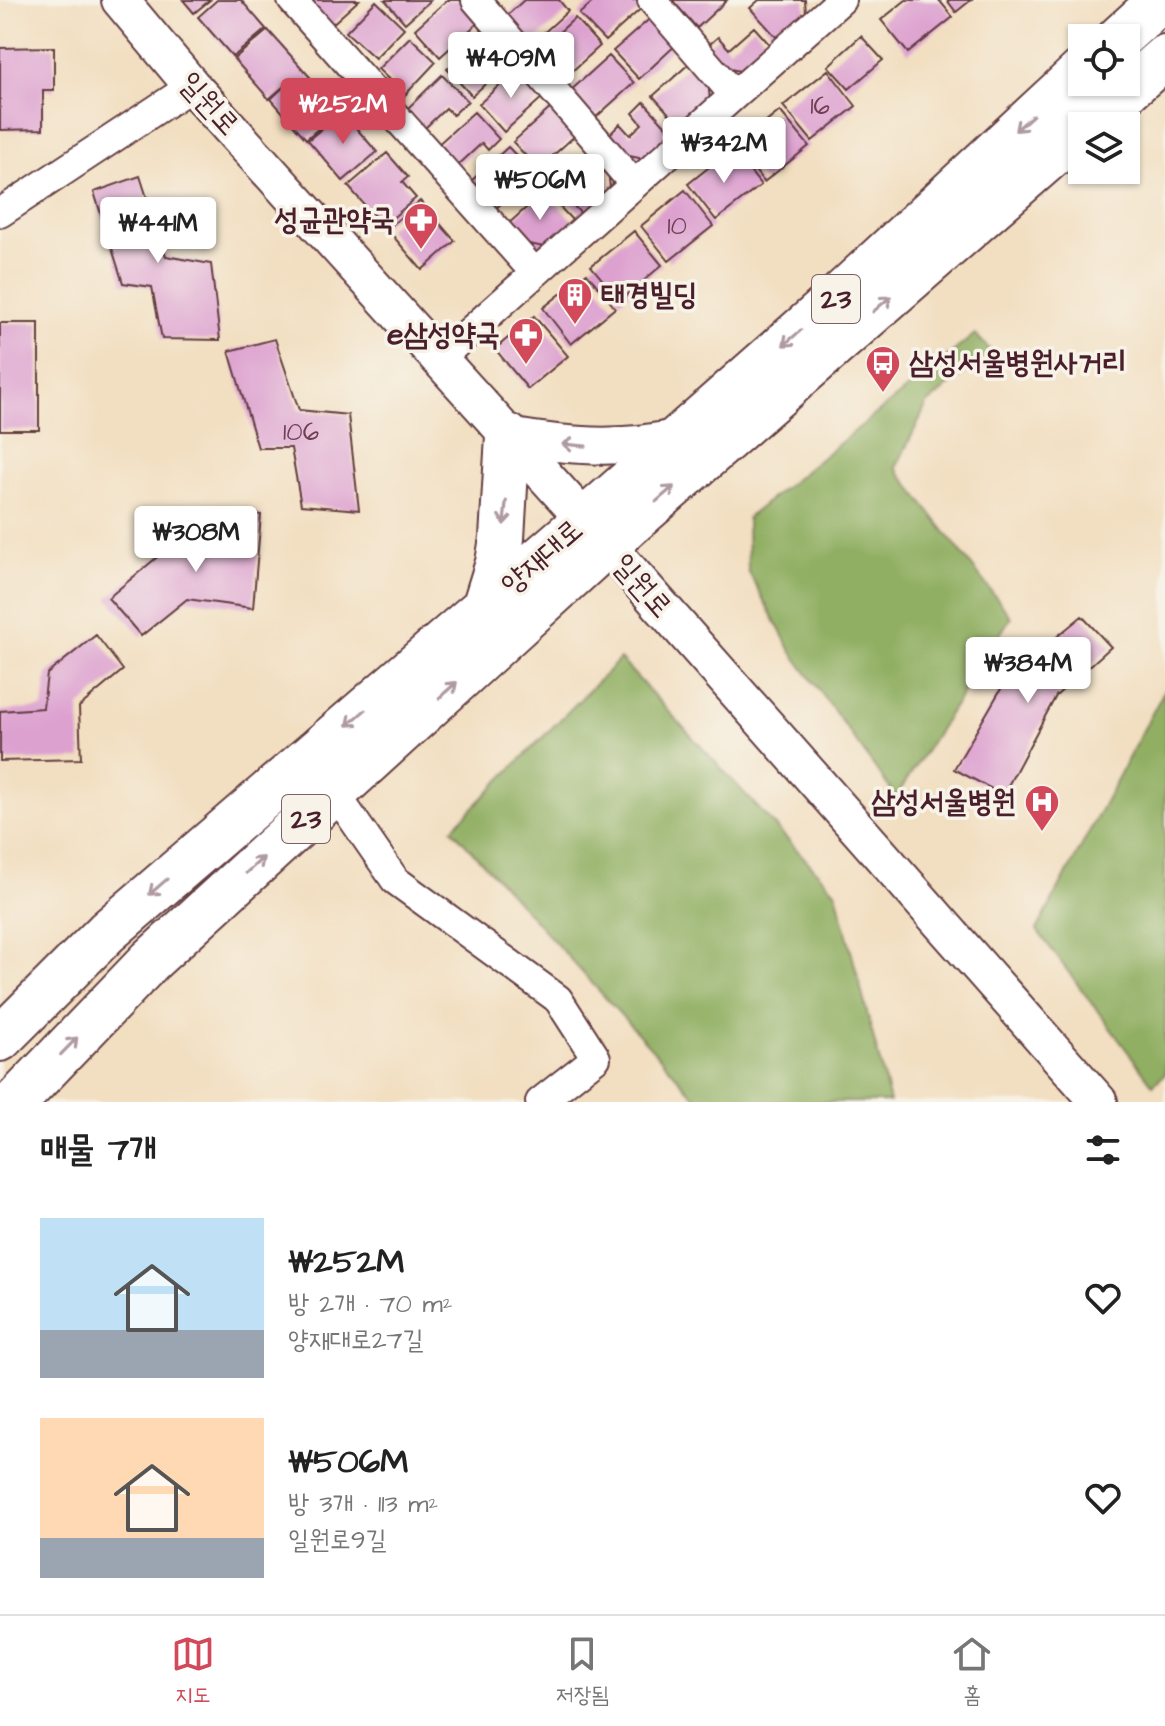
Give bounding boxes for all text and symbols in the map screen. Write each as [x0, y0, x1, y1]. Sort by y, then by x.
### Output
map controls [1068, 24, 1140, 184]
button: locate [1068, 24, 1140, 96]
pin: ₩409M [455, 32, 567, 100]
text: ₩409M [466, 40, 556, 76]
street label: 일원로 [169, 63, 249, 145]
pin: ₩252M [287, 78, 399, 146]
text: ₩252M [298, 86, 388, 122]
house number: 16 [810, 88, 830, 124]
button: layers [1068, 112, 1140, 184]
one-way arrow [1015, 114, 1035, 132]
pin: ₩342M [668, 117, 780, 185]
text: ₩342M [681, 125, 767, 161]
pin: ₩506M [484, 154, 596, 222]
text: ₩506M [494, 162, 586, 198]
pin: ₩441M [102, 197, 214, 265]
place label: 성균관약국 [274, 199, 395, 241]
pharmacy icon: 성균관약국 [402, 201, 440, 251]
text: ₩441M [118, 205, 198, 241]
house number: 10 [667, 208, 687, 244]
place label: 태경빌딩 [601, 274, 698, 316]
road number: 23 [812, 275, 860, 323]
building icon: 태경빌딩 [556, 276, 594, 326]
one-way arrow [871, 296, 891, 314]
place label: e삼성약국 [387, 314, 500, 356]
pharmacy icon: e삼성약국 [507, 316, 545, 366]
one-way arrow [783, 329, 803, 347]
place label: 삼성서울병원사거리 [909, 342, 1126, 384]
bus stop icon: 삼성서울병원사거리 [864, 344, 902, 394]
house number: 106 [283, 414, 319, 450]
one-way arrow [561, 437, 588, 452]
one-way arrow [654, 485, 675, 503]
one-way arrow [497, 500, 512, 526]
pin: ₩308M [140, 506, 252, 574]
street label: 양재대로 [492, 509, 592, 605]
text: ₩308M [152, 514, 240, 550]
street label: 일원로 [602, 545, 682, 627]
pin: ₩384M [972, 637, 1084, 705]
text: ₩384M [984, 645, 1072, 681]
one-way arrow [437, 681, 457, 699]
one-way arrow [346, 708, 366, 726]
place label: 삼성서울병원 [871, 781, 1016, 823]
hospital icon: 삼성서울병원 [1023, 783, 1061, 833]
road number: 23 [282, 795, 330, 843]
one-way arrow [245, 856, 265, 874]
one-way arrow [149, 878, 169, 896]
one-way arrow [59, 1036, 78, 1056]
text: 매물 7개 [40, 1126, 157, 1174]
icon: filters [1081, 1128, 1125, 1172]
text: ₩252M [288, 1238, 404, 1286]
icon: home [104, 1250, 200, 1346]
icon: heart [1081, 1276, 1125, 1320]
text: 방 2개 · 70 m² [288, 1286, 452, 1322]
text: 양재대로27길 [288, 1322, 423, 1358]
text: ₩506M [288, 1438, 408, 1486]
icon: home [104, 1450, 200, 1546]
icon: heart [1081, 1476, 1125, 1520]
text: 방 3개 · 113 m² [288, 1486, 438, 1522]
text: 일원로9길 [288, 1522, 387, 1558]
tab: 지도 [171, 1632, 215, 1711]
tab: 저장됨 [556, 1632, 609, 1711]
tab: 홈 [950, 1632, 994, 1711]

